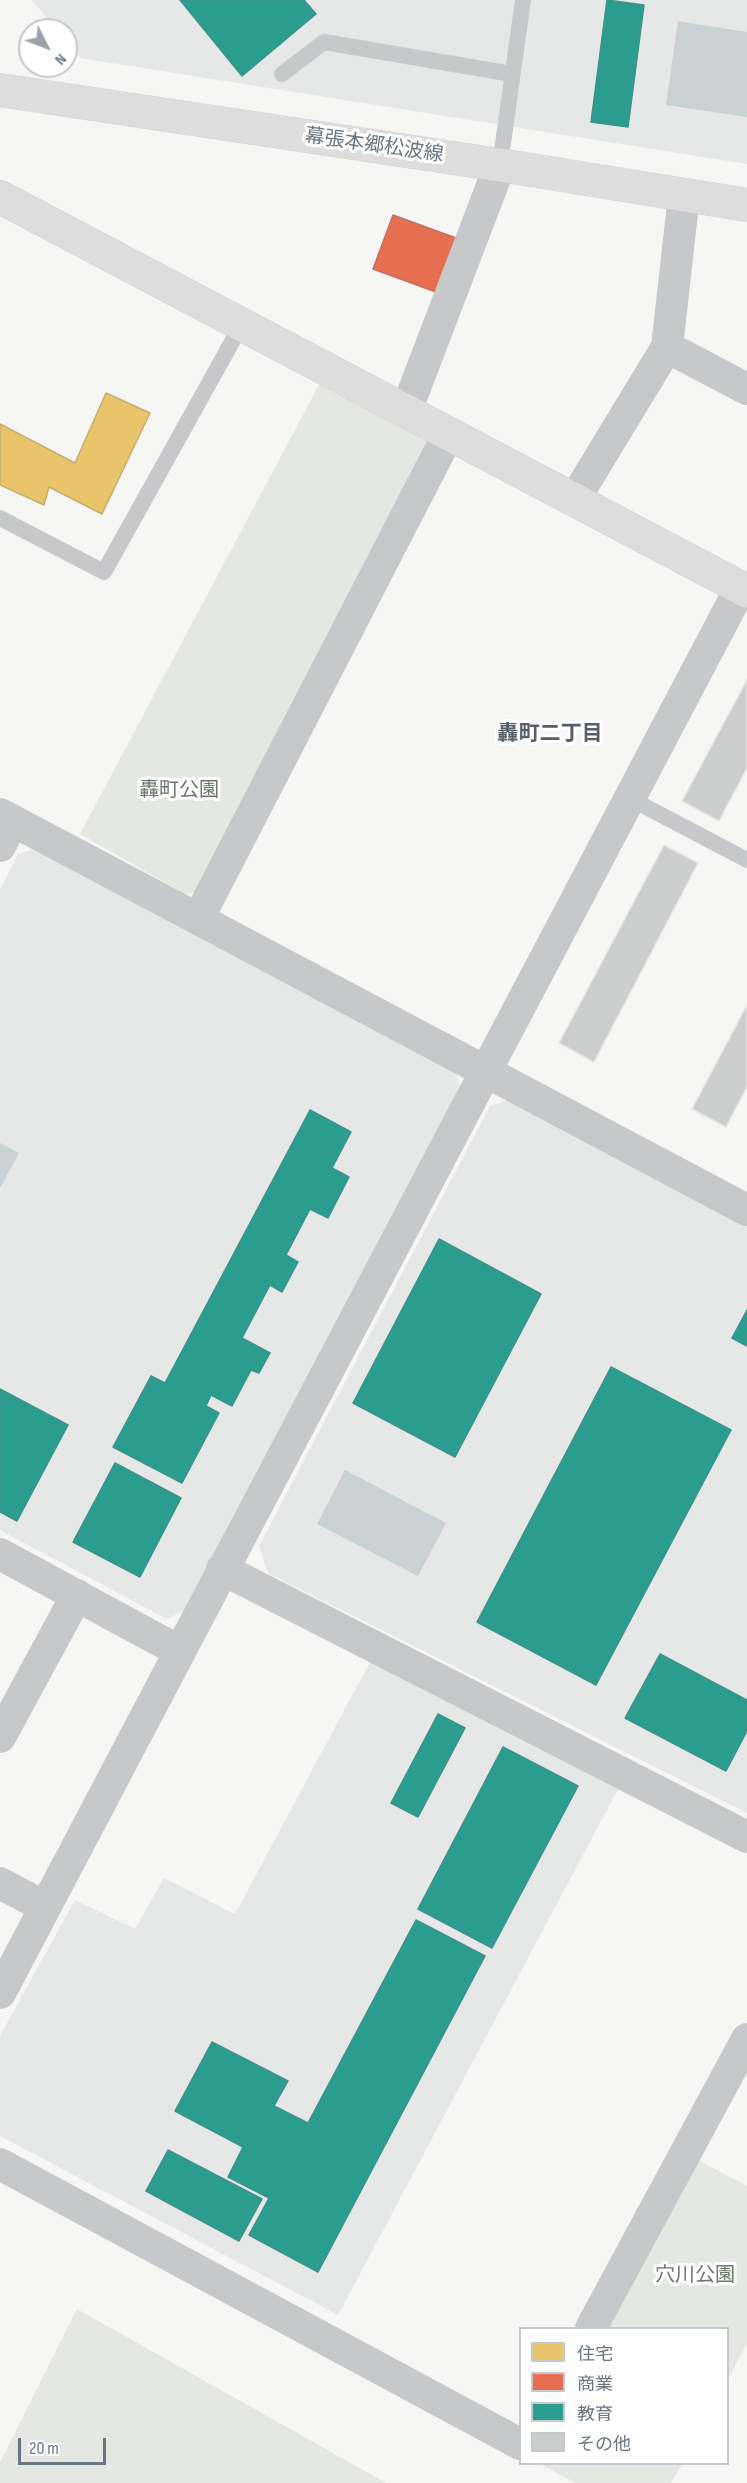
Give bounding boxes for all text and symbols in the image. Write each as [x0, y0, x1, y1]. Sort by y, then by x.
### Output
north arrow [18, 18, 78, 78]
text: N [50, 50, 70, 69]
street label: 幕張本郷松波線 [303, 124, 445, 168]
district label: 轟町二丁目 [498, 722, 602, 748]
park label: 轟町公園 [139, 779, 219, 803]
park label: 穴川公園 [655, 2264, 735, 2288]
legend [519, 2327, 729, 2465]
text: 住宅 [577, 2344, 613, 2365]
text: 商業 [577, 2374, 613, 2395]
text: 教育 [577, 2404, 613, 2425]
scale bar [21, 2426, 110, 2464]
text: その他 [577, 2434, 631, 2455]
text: 20 m [29, 2438, 59, 2459]

